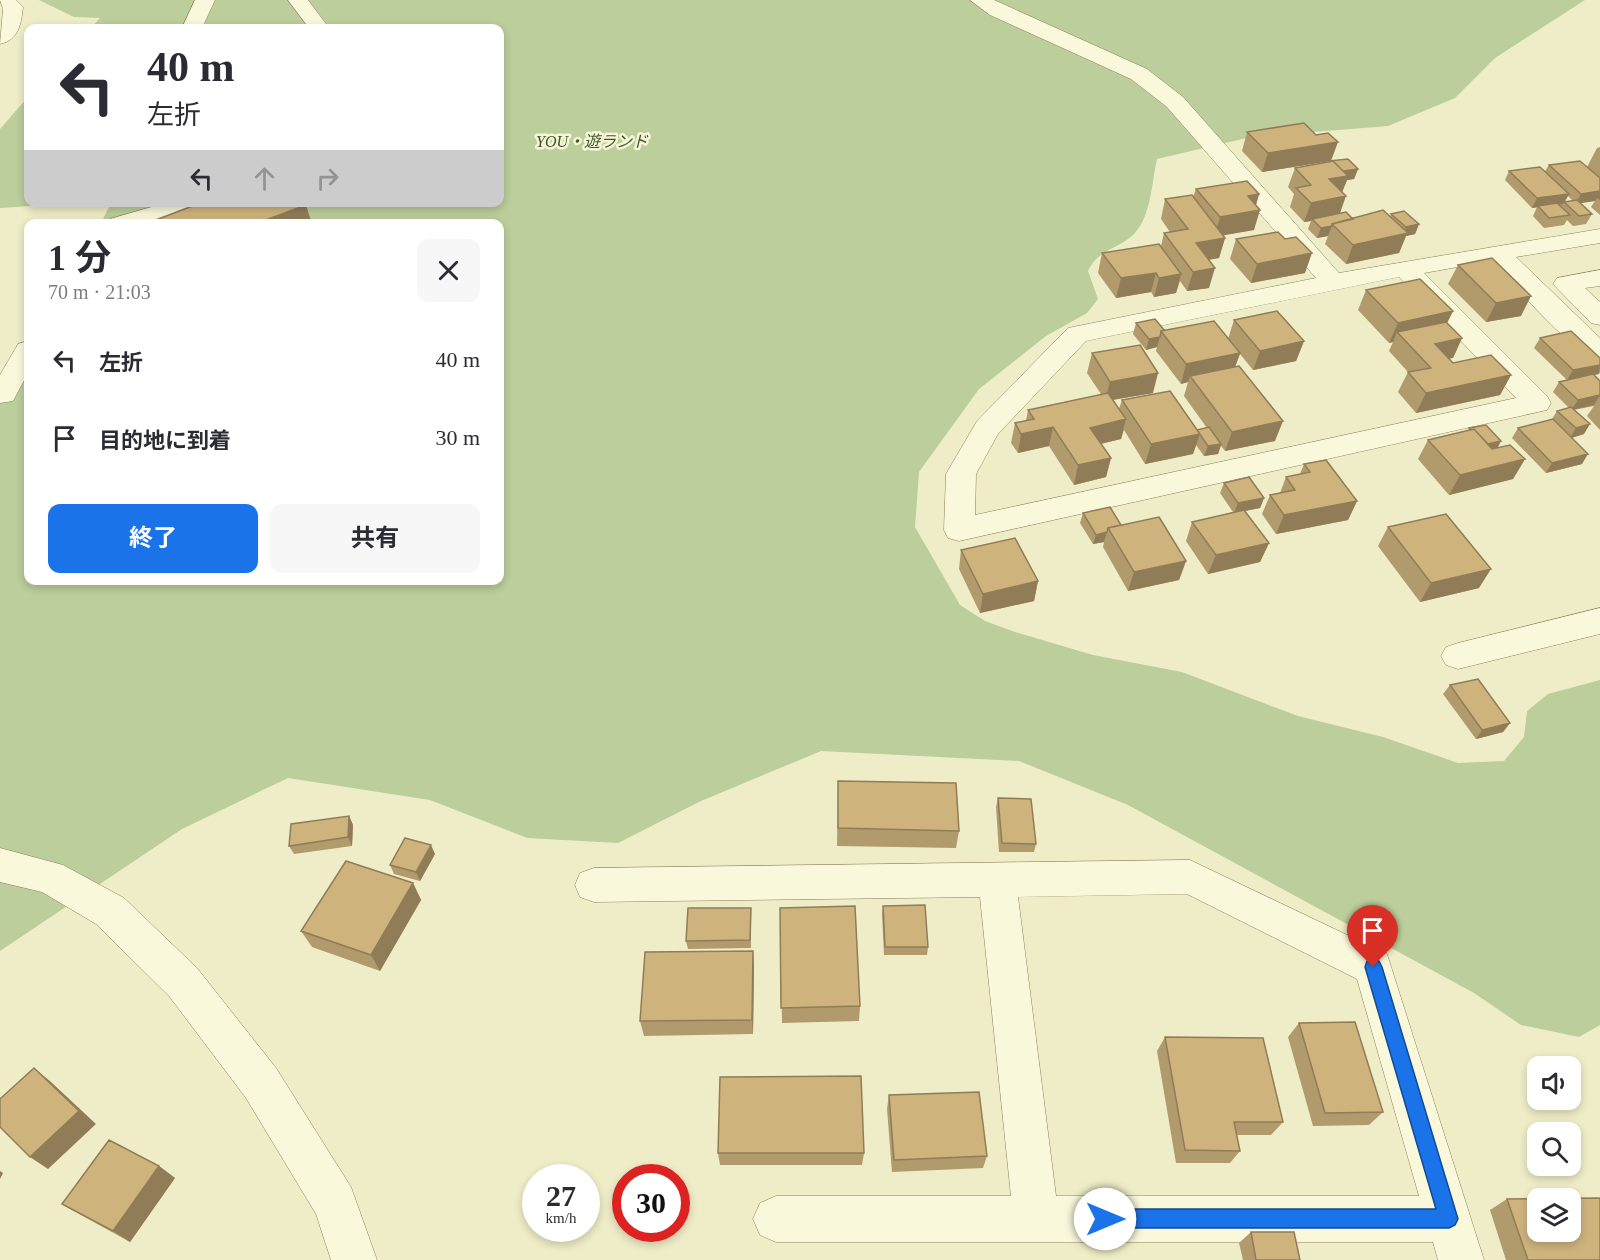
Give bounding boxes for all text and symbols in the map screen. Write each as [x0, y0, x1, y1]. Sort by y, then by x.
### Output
text: 40 m [147, 44, 235, 90]
icon: left [48, 48, 126, 126]
text: 左折 [147, 100, 201, 130]
park label: YOU・遊ランド [536, 133, 649, 150]
icon: left [185, 162, 218, 195]
icon: ahead [248, 162, 281, 195]
icon: right [311, 162, 344, 195]
text: 1 分 [48, 238, 111, 278]
button: close [417, 239, 480, 302]
text: 70 m · 21:03 [48, 281, 151, 303]
icon: left [48, 344, 81, 377]
text: 40 m [435, 347, 480, 372]
text: 左折 [99, 350, 143, 375]
icon: arrive [48, 422, 81, 455]
text: 30 m [435, 425, 480, 450]
text: 目的地に到着 [99, 428, 231, 453]
button: 終了 [48, 504, 258, 573]
button: 共有 [270, 504, 480, 573]
pin [1347, 905, 1398, 967]
icon: arrive [1356, 914, 1389, 947]
map controls [1527, 1056, 1581, 1242]
button: sound [1527, 1056, 1581, 1110]
button: search [1527, 1122, 1581, 1176]
speed limit sign: 30 [612, 1164, 690, 1242]
text: 27 [546, 1179, 576, 1212]
position arrow [1073, 1187, 1137, 1251]
button: layers [1527, 1188, 1581, 1242]
text: km/h [546, 1210, 576, 1226]

